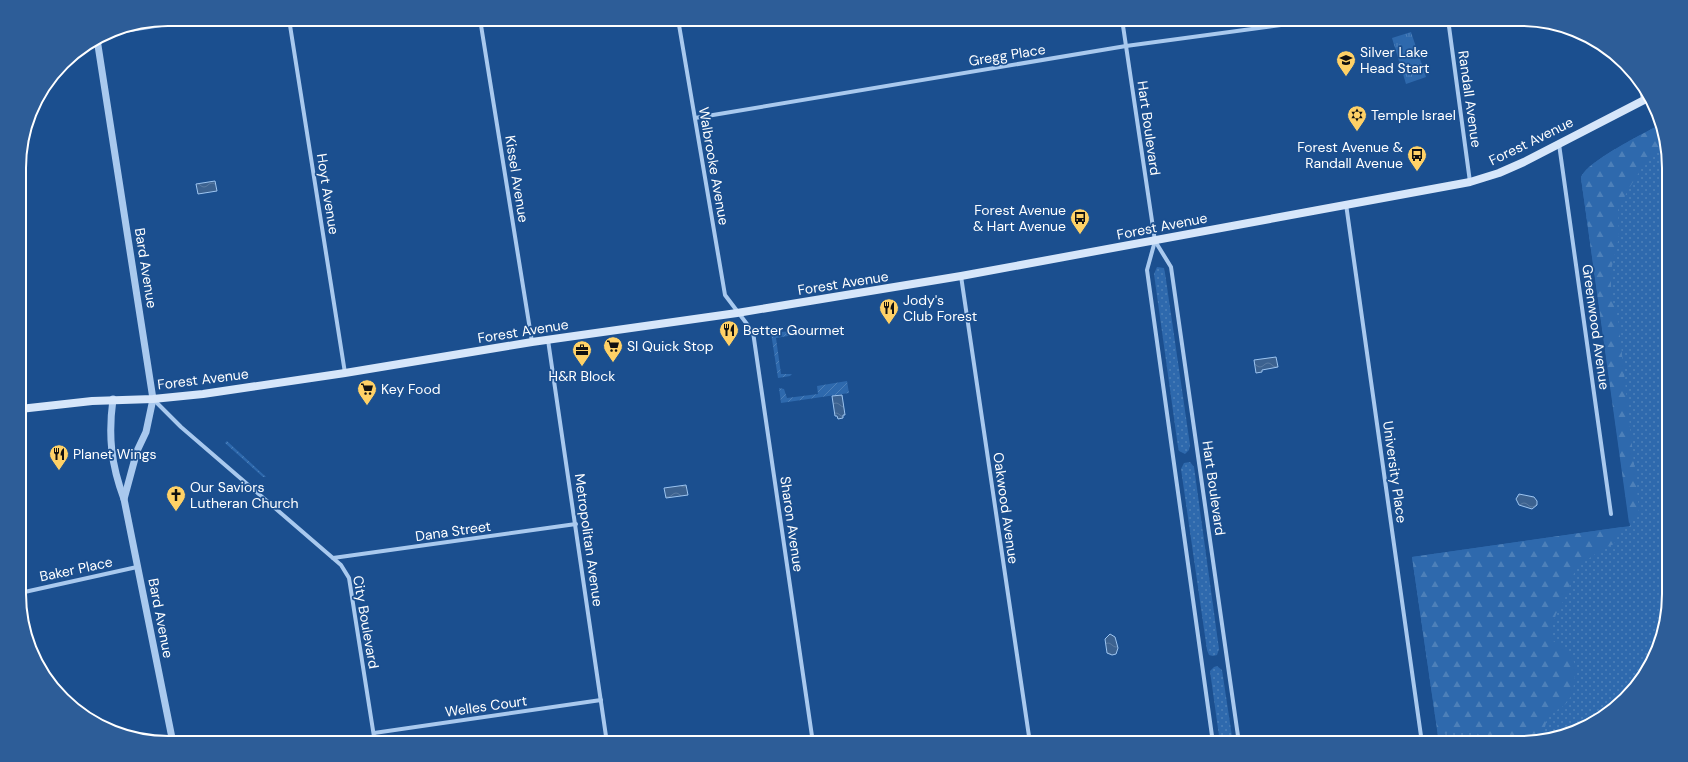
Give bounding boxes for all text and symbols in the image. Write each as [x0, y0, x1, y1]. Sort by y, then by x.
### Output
street label: Gregg Place [967, 40, 1047, 70]
place label: Silver Lake Head Start [1360, 43, 1430, 77]
school or university icon: Silver Lake Head Start [1335, 49, 1357, 77]
street label: Randall Avenue [1454, 49, 1486, 149]
street label: Hart Boulevard [1133, 79, 1165, 177]
synagogue icon: Temple Israel [1346, 104, 1368, 132]
street label: Walbrooke Avenue [695, 106, 733, 227]
place label: Temple Israel [1371, 106, 1456, 124]
street label: Forest Avenue [1486, 113, 1576, 169]
street label: Kissel Avenue [501, 134, 533, 224]
place label: Forest Avenue & Randall Avenue [1297, 138, 1403, 172]
bus stop icon: Forest Avenue & Randall Avenue [1406, 144, 1428, 172]
street label: Hoyt Avenue [313, 152, 343, 236]
place label: Forest Avenue & Hart Avenue [973, 201, 1066, 235]
bus stop icon: Forest Avenue & Hart Avenue [1069, 207, 1091, 235]
street label: Forest Avenue [1115, 208, 1209, 244]
street label: Bard Avenue [131, 227, 161, 309]
street label: Greenwood Avenue [1578, 263, 1614, 391]
street label: Forest Avenue [796, 267, 890, 299]
place label: Jody's Club Forest [903, 291, 977, 325]
restaurant icon: Jody's Club Forest [878, 297, 900, 325]
street label: Forest Avenue [476, 315, 570, 347]
restaurant icon: Better Gourmet [718, 319, 740, 347]
place label: Better Gourmet [743, 321, 845, 339]
supermarket icon: SI Quick Stop [602, 335, 624, 363]
place label: SI Quick Stop [627, 337, 714, 355]
office icon: H&R Block [571, 339, 593, 367]
street label: Forest Avenue [156, 364, 250, 394]
place label: H&R Block [549, 367, 615, 385]
supermarket icon: Key Food [356, 378, 378, 406]
place label: Key Food [381, 380, 440, 398]
street label: University Place [1379, 420, 1411, 524]
street label: Hart Boulevard [1198, 439, 1230, 537]
restaurant icon: Planet Wings [48, 443, 70, 471]
place label: Planet Wings [73, 445, 157, 463]
street label: Oakwood Avenue [989, 451, 1023, 565]
street label: Metropolitan Avenue [571, 472, 607, 608]
street label: Sharon Avenue [776, 475, 808, 573]
place label: Our Saviors Lutheran Church [190, 478, 299, 512]
church icon: Our Saviors Lutheran Church [165, 484, 187, 512]
street label: Dana Street [414, 517, 492, 545]
street label: Baker Place [38, 552, 114, 586]
street label: City Boulevard [349, 574, 383, 670]
street label: Bard Avenue [144, 577, 178, 660]
street label: Welles Court [444, 691, 528, 721]

